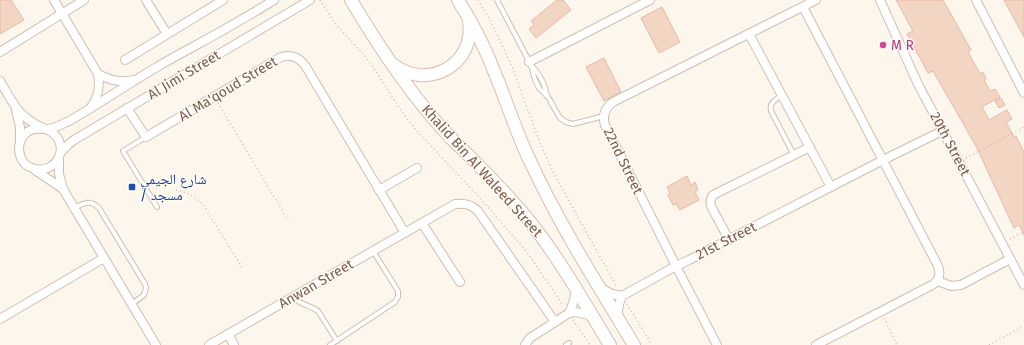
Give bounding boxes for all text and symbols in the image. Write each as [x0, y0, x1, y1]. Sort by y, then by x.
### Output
place label: M R [891, 37, 915, 54]
marker: M R [878, 40, 888, 50]
street label: Al Jimi Street [145, 46, 224, 103]
street label: Al Ma'qoud Street [176, 52, 281, 125]
street label: Khalid Bin Al Waleed Street [418, 101, 547, 241]
street label: 20th Street [926, 109, 974, 180]
street label: 22nd Street [600, 125, 647, 198]
place label: شارع الجيمي / مسجد [140, 171, 206, 204]
marker: شارع الجيمي / مسجد [127, 182, 137, 192]
street label: 21st Street [693, 218, 760, 264]
street label: Anwan Street [276, 255, 357, 312]

